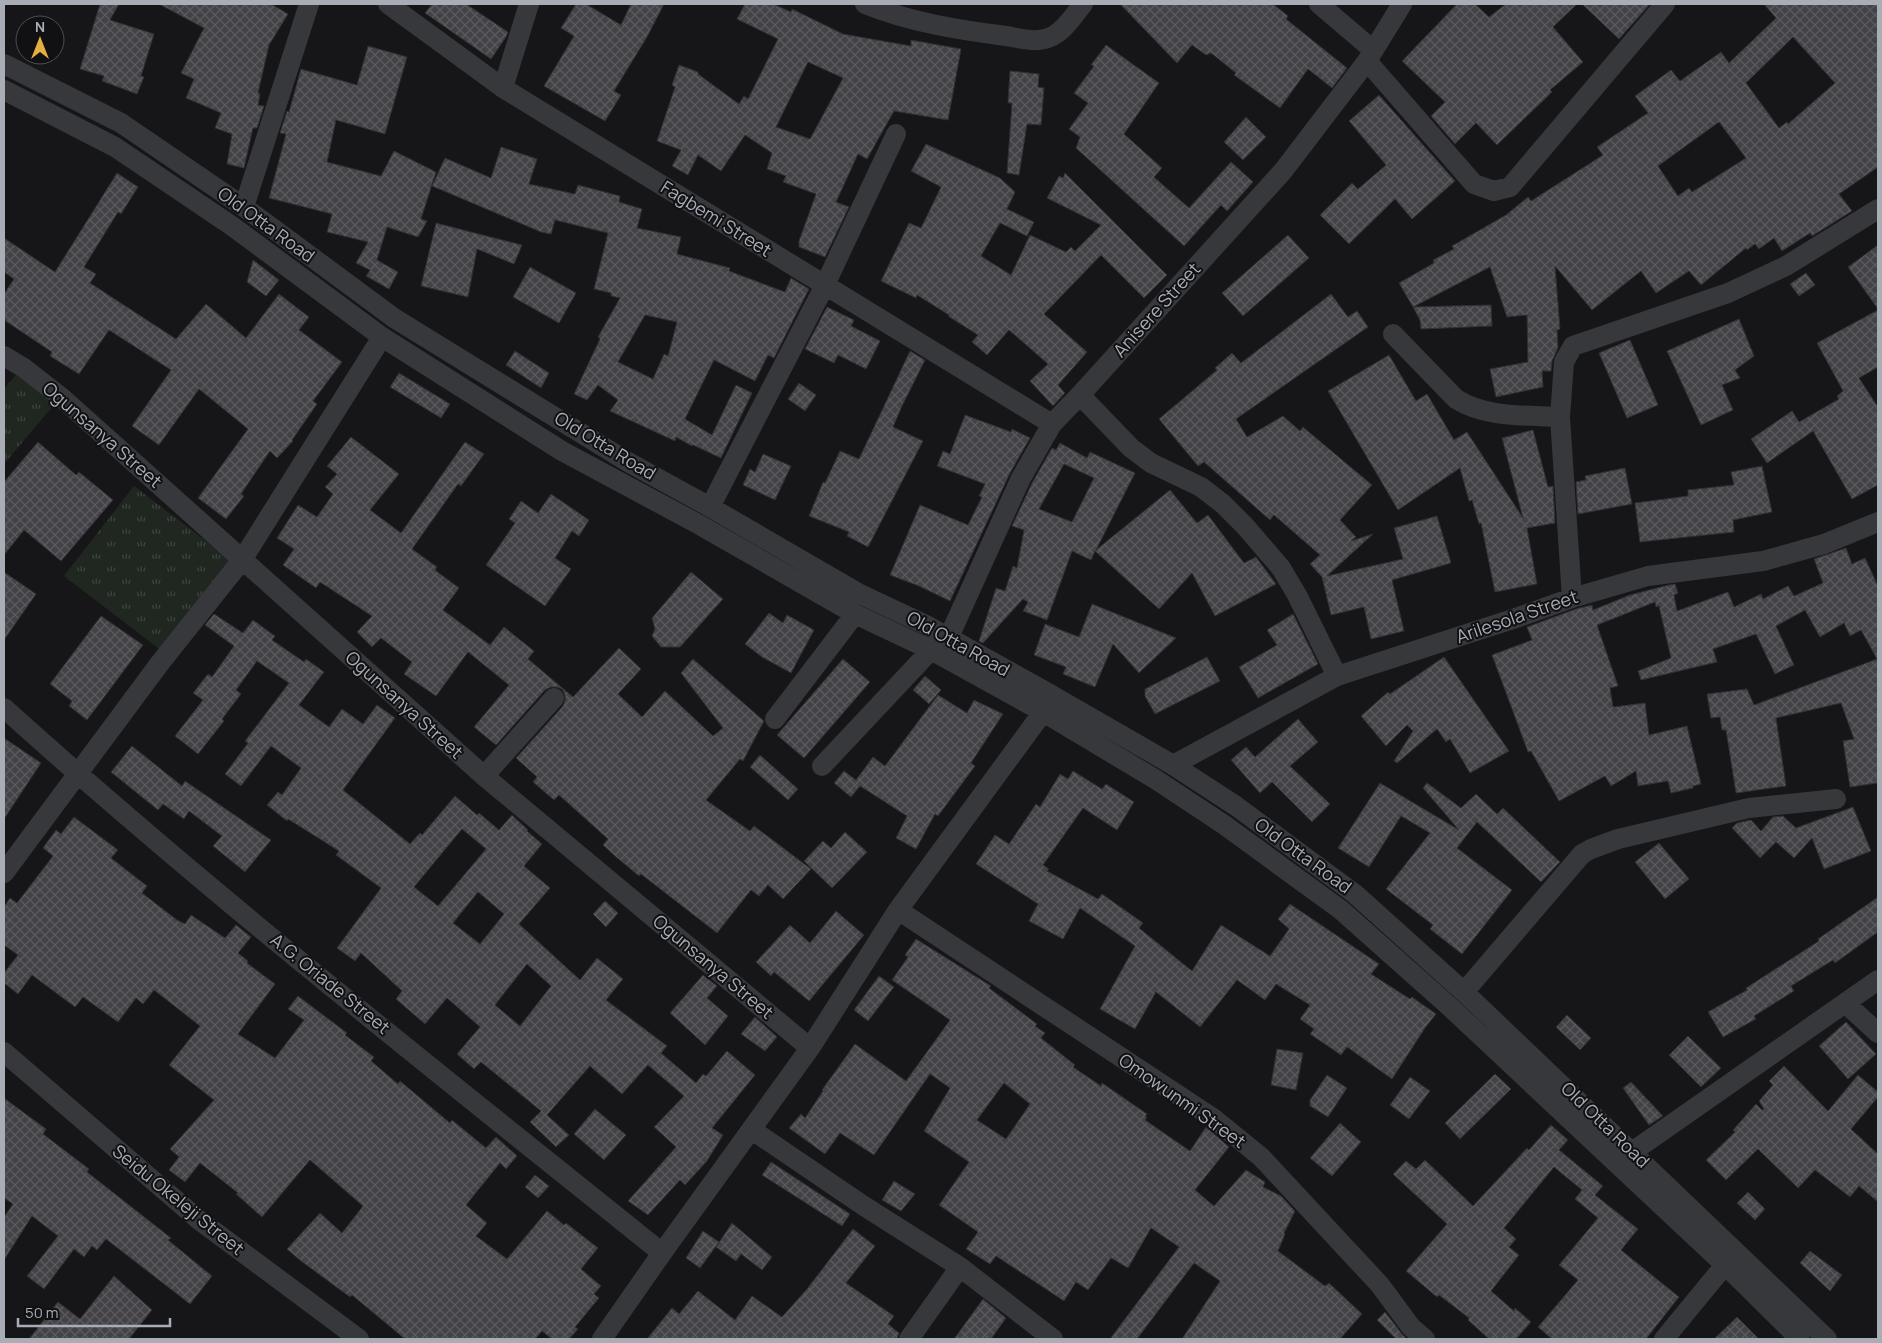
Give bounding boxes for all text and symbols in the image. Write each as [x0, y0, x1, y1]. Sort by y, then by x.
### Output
north arrow [15, 15, 65, 65]
text: N [35, 17, 45, 36]
street label: Fagbemi Street [657, 175, 776, 262]
street label: Old Otta Road [213, 181, 320, 267]
street label: Anisere Street [1107, 257, 1205, 362]
street label: Ogunsanya Street [38, 376, 167, 493]
street label: Old Otta Road [550, 405, 661, 485]
street label: Arilesola Street [1452, 584, 1581, 648]
street label: Old Otta Road [903, 605, 1014, 681]
street label: Ogunsanya Street [341, 645, 469, 764]
street label: Old Otta Road [1250, 812, 1357, 898]
street label: Ogunsanya Street [648, 909, 779, 1024]
street label: A.G. Oriade Street [266, 928, 395, 1039]
street label: Omowunmi Street [1114, 1047, 1251, 1153]
street label: Old Otta Road [1556, 1076, 1655, 1173]
street label: Seidu Okeleji Street [108, 1139, 250, 1260]
scale bar [18, 1296, 170, 1328]
text: 50 m [25, 1302, 59, 1323]

